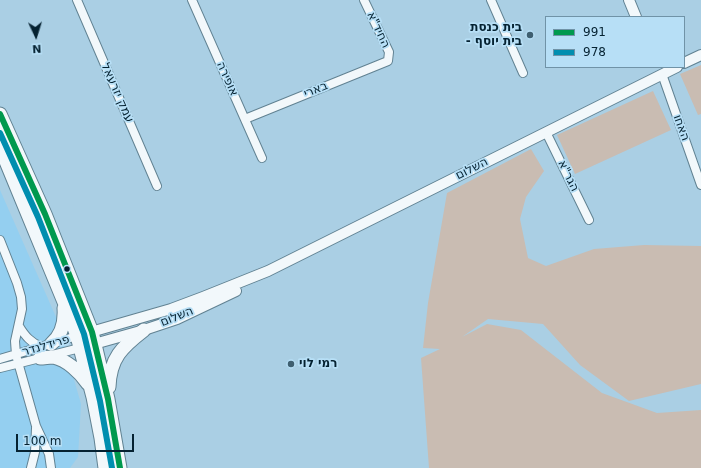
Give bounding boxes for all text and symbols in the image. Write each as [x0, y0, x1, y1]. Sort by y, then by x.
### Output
street label: החיד"א [363, 10, 393, 50]
north arrow [16, 16, 56, 56]
legend [545, 16, 685, 68]
place label: בית כנסת - בית יוסף [466, 21, 522, 49]
text: 991 [583, 25, 606, 39]
marker: בית כנסת - בית יוסף [525, 30, 535, 40]
text: N [32, 42, 42, 55]
text: 978 [583, 45, 606, 59]
street label: אופירה [213, 60, 241, 98]
street label: עמק יזרעאל [97, 61, 137, 125]
street label: בארי [302, 79, 330, 101]
street label: האחו [670, 113, 692, 143]
street label: השלום [453, 155, 491, 183]
street label: הגר"א [554, 158, 582, 194]
unlabelled marker [62, 264, 72, 274]
street label: השלום [158, 304, 196, 330]
street label: פרידלנדר [21, 332, 71, 360]
place label: רמי לוי [299, 357, 338, 371]
marker: רמי לוי [286, 359, 296, 369]
scale bar [18, 426, 136, 452]
text: 100 m [23, 434, 61, 448]

